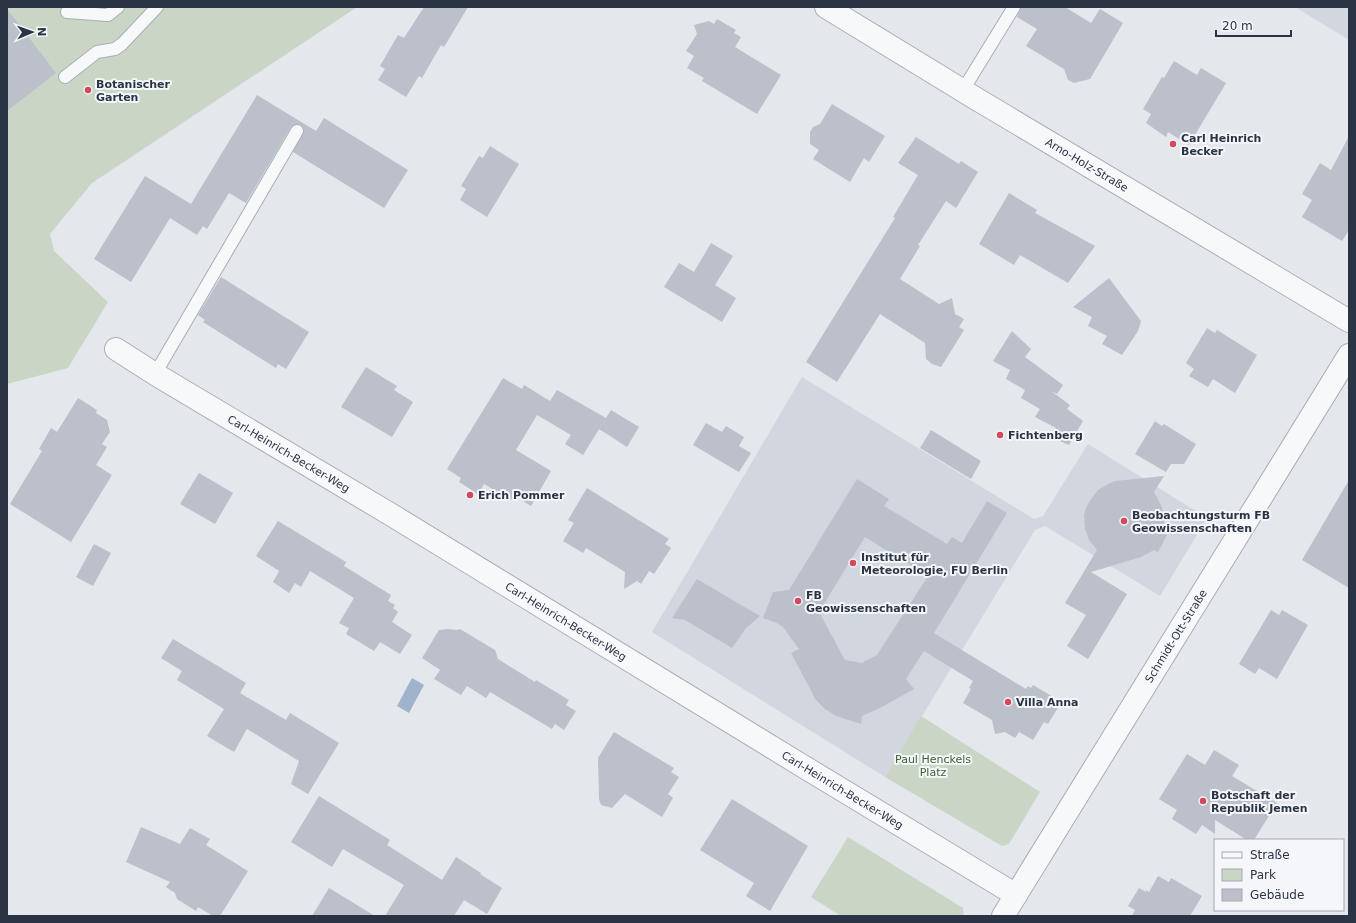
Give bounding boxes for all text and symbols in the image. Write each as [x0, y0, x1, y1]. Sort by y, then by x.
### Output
north arrow [12, 12, 52, 52]
scale bar [1216, 12, 1291, 38]
text: 20 m [1222, 19, 1253, 33]
text: N [35, 27, 48, 37]
place label: Botanischer Garten [96, 78, 171, 104]
marker: Botanischer Garten [83, 85, 93, 95]
place label: Carl Heinrich Becker [1181, 132, 1261, 158]
street label: Arno-Holz-Straße [1043, 135, 1131, 195]
marker: Carl Heinrich Becker [1168, 139, 1178, 149]
street label: Carl-Heinrich-Becker-Weg [225, 412, 352, 495]
place label: Fichtenberg [1008, 429, 1083, 442]
marker: Fichtenberg [995, 430, 1005, 440]
place label: Erich Pommer [478, 489, 565, 502]
marker: Erich Pommer [465, 490, 475, 500]
place label: Beobachtungsturm FB Geowissenschaften [1132, 509, 1270, 535]
marker: Beobachtungsturm FB Geowissenschaften [1119, 516, 1129, 526]
place label: Institut für Meteorologie, FU Berlin [861, 551, 1008, 577]
marker: Institut für Meteorologie, FU Berlin [848, 558, 858, 568]
street label: Carl-Heinrich-Becker-Weg [503, 579, 629, 663]
street label: Schmidt-Ott-Straße [1142, 587, 1209, 685]
place label: FB Geowissenschaften [806, 589, 926, 615]
marker: FB Geowissenschaften [793, 596, 803, 606]
place label: Villa Anna [1016, 696, 1078, 709]
marker: Villa Anna [1003, 697, 1013, 707]
street label: Carl-Heinrich-Becker-Weg [779, 748, 906, 832]
park label: Paul Henckels Platz [895, 753, 971, 779]
place label: Botschaft der Republik Jemen [1211, 789, 1308, 815]
marker: Botschaft der Republik Jemen [1198, 796, 1208, 806]
legend [1214, 839, 1344, 911]
text: Straße [1250, 848, 1290, 862]
text: Park [1250, 868, 1276, 882]
text: Gebäude [1250, 888, 1304, 902]

